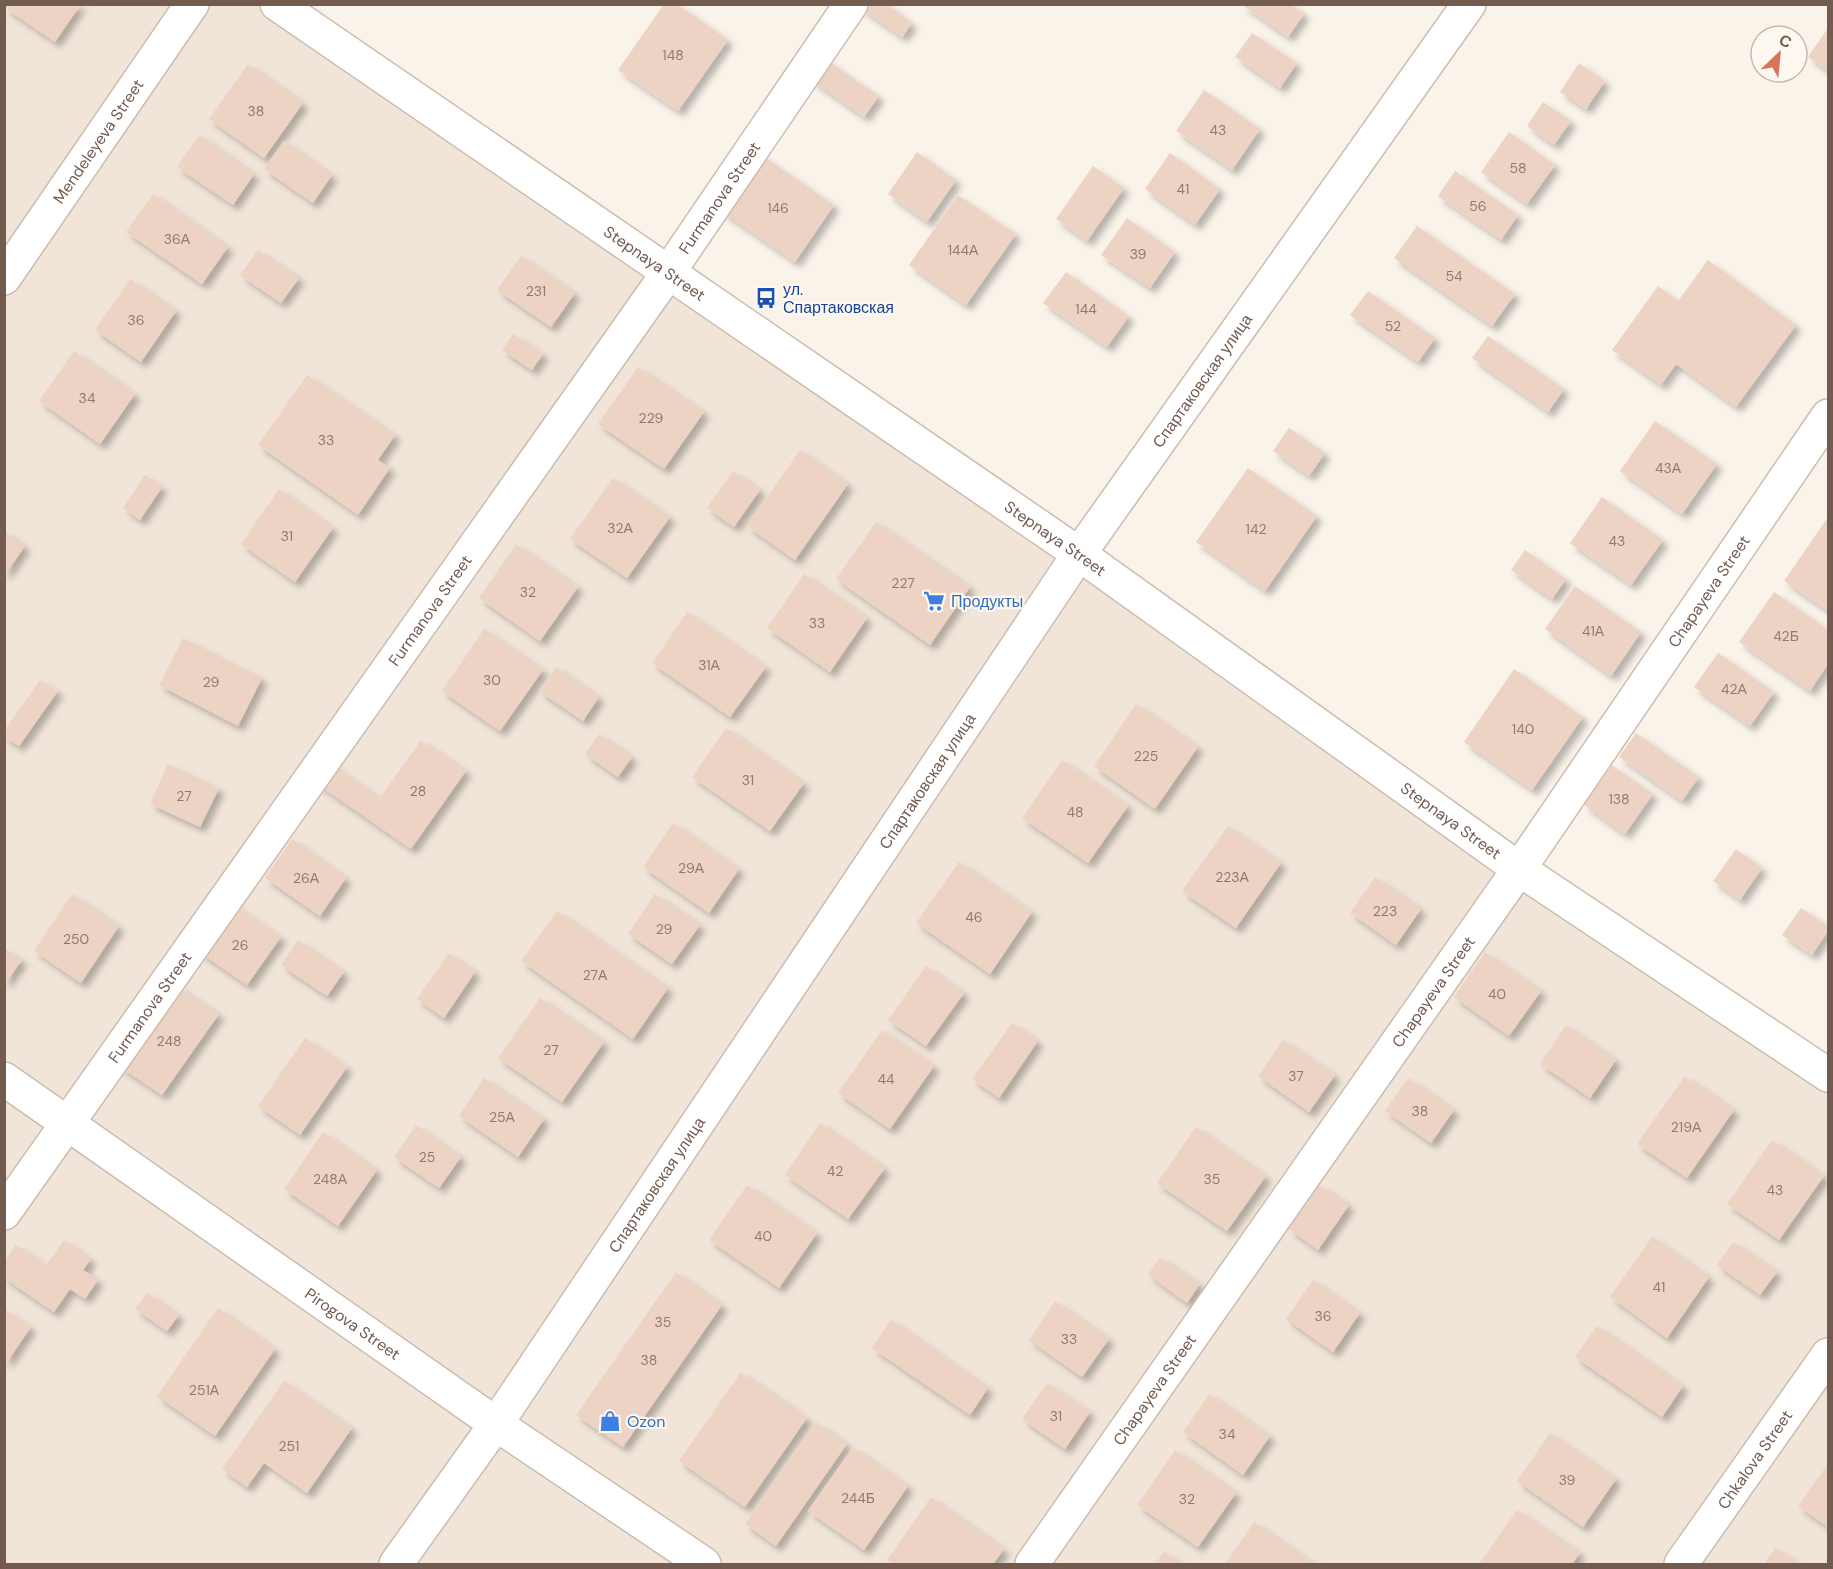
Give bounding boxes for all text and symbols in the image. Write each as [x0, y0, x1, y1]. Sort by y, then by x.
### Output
north arrow [1749, 24, 1809, 84]
text: С [1776, 29, 1796, 53]
house number: 148 [662, 46, 684, 64]
street label: Mendeleyeva Street [48, 75, 148, 208]
house number: 38 [248, 102, 264, 120]
house number: 43 [1210, 121, 1226, 139]
street label: Furmanova Street [674, 137, 765, 258]
house number: 58 [1509, 159, 1527, 177]
house number: 41 [1177, 180, 1189, 198]
house number: 56 [1469, 197, 1487, 215]
house number: 146 [767, 199, 789, 217]
street label: Stepnaya Street [600, 221, 710, 305]
house number: 36А [164, 230, 191, 248]
house number: 144А [948, 241, 979, 259]
house number: 39 [1130, 245, 1147, 263]
house number: 54 [1445, 267, 1463, 285]
place label: ул. Спартаковская [783, 279, 894, 318]
house number: 231 [526, 282, 546, 300]
bus stop icon: ул. Спартаковская [754, 286, 778, 310]
house number: 144 [1075, 300, 1097, 318]
street label: Спартаковская улица [1147, 309, 1257, 452]
house number: 36 [127, 311, 145, 329]
house number: 52 [1385, 317, 1401, 335]
house number: 34 [79, 389, 96, 407]
house number: 229 [639, 409, 664, 427]
house number: 33 [318, 431, 334, 449]
house number: 43А [1655, 459, 1682, 477]
street label: Stepnaya Street [1001, 496, 1110, 581]
house number: 32А [607, 519, 633, 537]
house number: 142 [1246, 520, 1266, 538]
house number: 31 [281, 527, 293, 545]
street label: Chapayeva Street [1663, 531, 1754, 651]
house number: 43 [1609, 532, 1625, 550]
street label: Furmanova Street [383, 551, 476, 670]
house number: 227 [891, 574, 915, 592]
house number: 32 [520, 583, 536, 601]
supermarket icon: Продукты [922, 589, 946, 613]
place label: Продукты [951, 591, 1023, 612]
house number: 33 [809, 614, 825, 632]
house number: 41А [1582, 622, 1605, 640]
house number: 42Б [1773, 627, 1799, 645]
house number: 31А [698, 656, 721, 674]
house number: 30 [483, 671, 501, 689]
house number: 29 [203, 673, 220, 691]
house number: 42А [1721, 680, 1748, 698]
street label: Спартаковская улица [874, 709, 980, 853]
house number: 140 [1512, 720, 1534, 738]
house number: 225 [1134, 747, 1158, 765]
house number: 31 [742, 771, 754, 789]
street label: Stepnaya Street [1397, 777, 1505, 863]
house number: 28 [410, 782, 426, 800]
house number: 27 [176, 787, 192, 805]
house number: 138 [1608, 790, 1630, 808]
house number: 48 [1066, 803, 1084, 821]
house number: 29А [678, 859, 705, 877]
house number: 223А [1215, 868, 1250, 886]
house number: 26А [293, 869, 320, 887]
house number: 223 [1373, 902, 1397, 920]
house number: 46 [965, 908, 983, 926]
house number: 29 [656, 920, 673, 938]
house number: 250 [63, 930, 89, 948]
street label: Chapayeva Street [1387, 932, 1479, 1051]
house number: 26 [232, 936, 248, 954]
street label: Furmanova Street [103, 947, 196, 1067]
house number: 27А [583, 966, 608, 984]
house number: 40 [1488, 985, 1506, 1003]
house number: 248 [157, 1032, 181, 1050]
house number: 27 [543, 1041, 559, 1059]
house number: 37 [1288, 1067, 1304, 1085]
house number: 44 [878, 1070, 895, 1088]
house number: 38 [1412, 1102, 1428, 1120]
house number: 25А [489, 1108, 516, 1126]
street label: Спартаковская улица [603, 1113, 709, 1257]
house number: 219А [1671, 1118, 1702, 1136]
house number: 25 [419, 1148, 435, 1166]
house number: 42 [827, 1162, 843, 1180]
house number: 248А [313, 1170, 348, 1188]
house number: 35 [1204, 1170, 1220, 1188]
house number: 43 [1767, 1181, 1783, 1199]
house number: 40 [754, 1227, 772, 1245]
house number: 41 [1653, 1278, 1665, 1296]
street label: Pirogova Street [301, 1283, 405, 1364]
house number: 36 [1314, 1307, 1332, 1325]
house number: 35 [655, 1313, 671, 1331]
house number: 33 [1061, 1330, 1077, 1348]
street label: Chapayeva Street [1108, 1330, 1200, 1449]
house number: 38 [641, 1351, 657, 1369]
house number: 251А [189, 1381, 220, 1399]
street label: Chkalova Street [1713, 1406, 1797, 1513]
house number: 31 [1050, 1407, 1062, 1425]
shop icon: Ozon [598, 1409, 622, 1433]
place label: Ozon [627, 1411, 665, 1432]
house number: 34 [1219, 1425, 1236, 1443]
house number: 251 [279, 1437, 299, 1455]
house number: 39 [1559, 1471, 1576, 1489]
house number: 244Б [841, 1489, 875, 1507]
house number: 32 [1179, 1490, 1195, 1508]

